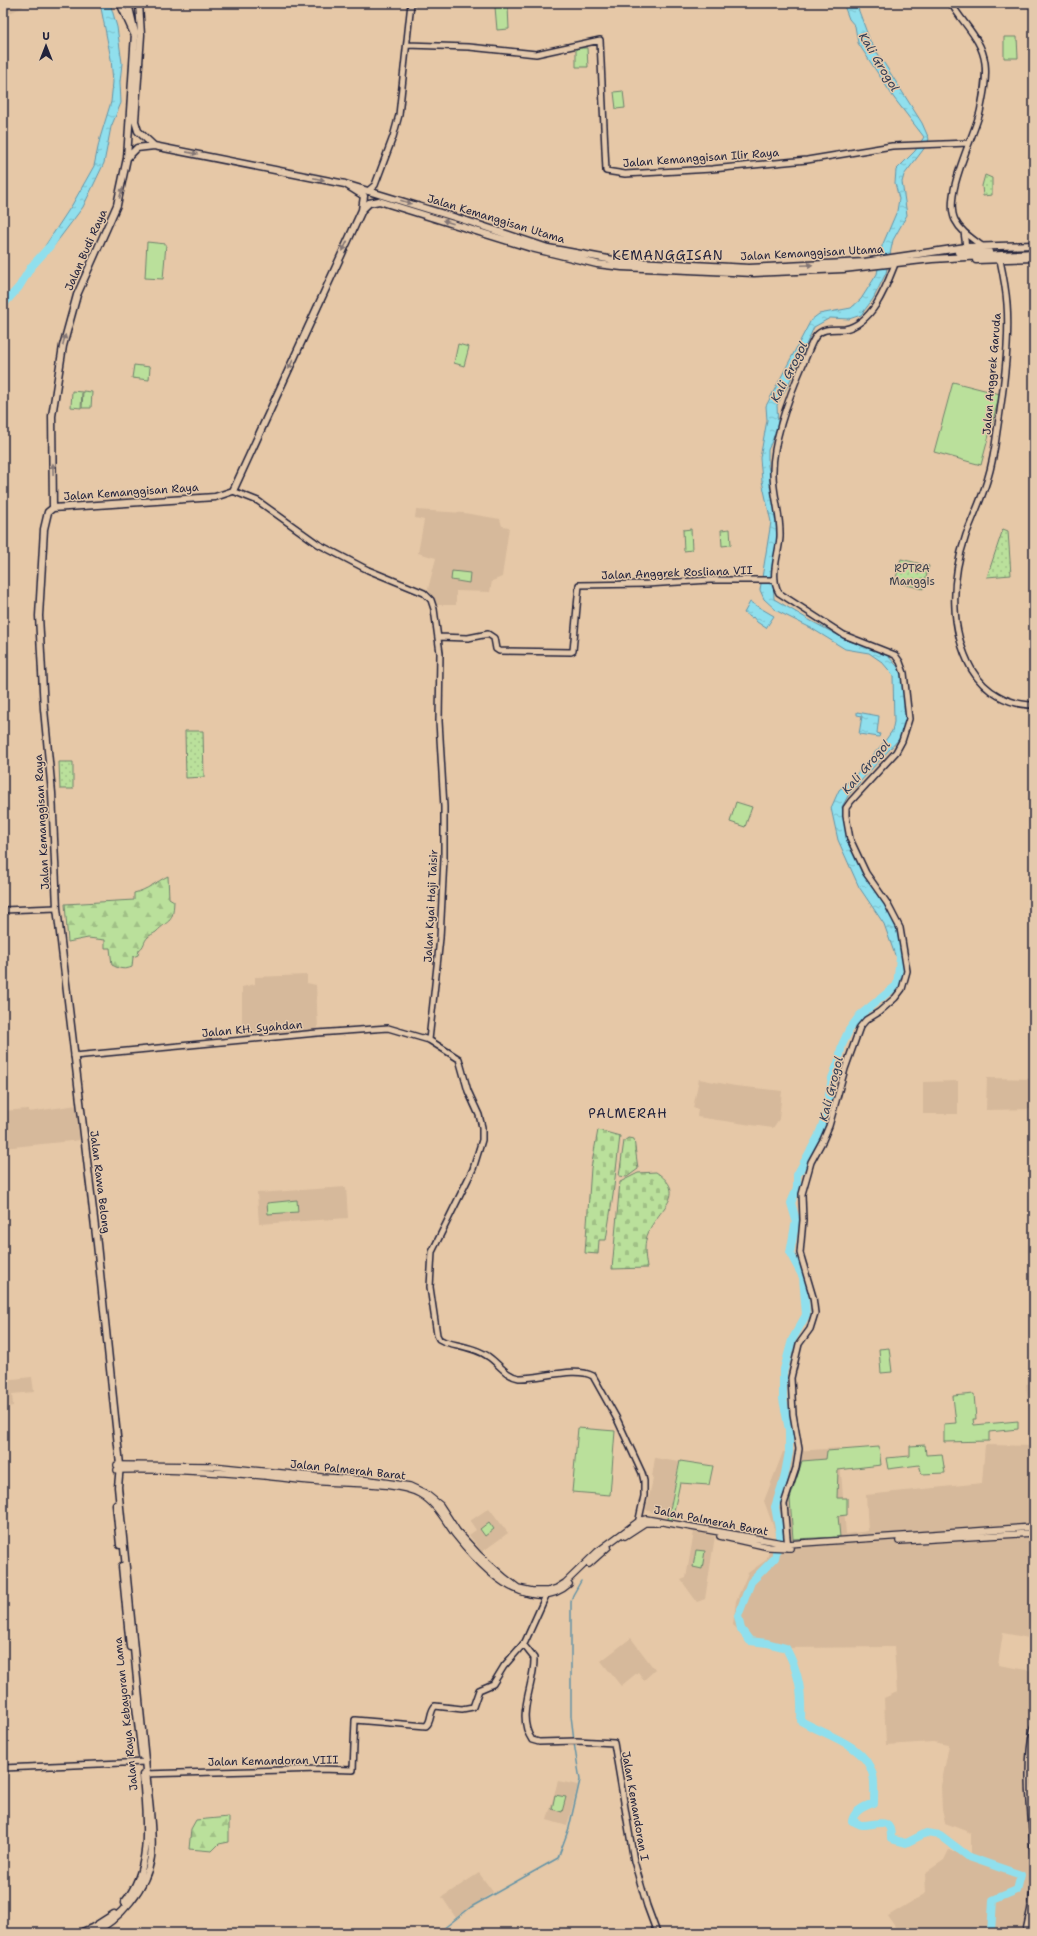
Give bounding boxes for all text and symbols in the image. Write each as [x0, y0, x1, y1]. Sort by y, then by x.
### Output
north arrow [26, 26, 66, 66]
text: U [42, 29, 50, 44]
water label: Kali Grogol [855, 30, 903, 95]
street label: Jalan Kemanggisan Ilir Raya [622, 145, 780, 171]
one-way arrow [186, 150, 198, 156]
one-way arrow [313, 176, 326, 182]
one-way arrow [118, 186, 124, 199]
street label: Jalan Kemanggisan Utama [425, 191, 567, 247]
one-way arrow [400, 199, 412, 205]
street label: Jalan Budi Raya [61, 207, 111, 293]
one-way arrow [441, 219, 453, 225]
one-way arrow [342, 240, 348, 251]
street label: Jalan Kemanggisan Utama [740, 242, 884, 264]
district label: KEMANGGISAN [612, 247, 724, 264]
one-way arrow [801, 261, 813, 268]
street label: Jalan Anggrek Garuda [979, 312, 1005, 436]
one-way arrow [62, 334, 68, 346]
water label: Kali Grogol [767, 339, 811, 405]
one-way arrow [288, 358, 294, 369]
one-way arrow [50, 463, 57, 475]
street label: Jalan Kemanggisan Raya [63, 480, 199, 504]
park label: RPTRA Manggis [889, 561, 935, 589]
street label: Jalan Anggrek Rosliana VII [601, 563, 753, 583]
water label: Kali Grogol [838, 737, 894, 797]
street label: Jalan Kemanggisan Raya [31, 754, 53, 890]
street label: Jalan Kyai Haji Taisir [421, 849, 441, 963]
street label: Jalan KH. Syahdan [201, 1017, 303, 1041]
water label: Kali Grogol [815, 1055, 847, 1123]
district label: PALMERAH [588, 1105, 668, 1122]
street label: Jalan Rawa Belong [86, 1130, 114, 1235]
street label: Jalan Palmerah Barat [289, 1456, 407, 1484]
street label: Jalan Palmerah Barat [653, 1503, 770, 1539]
street label: Jalan Raya Kebayoran Lama [110, 1636, 142, 1791]
street label: Jalan Kemandoran I [618, 1750, 652, 1862]
street label: Jalan Kemandoran VIII [207, 1752, 339, 1770]

